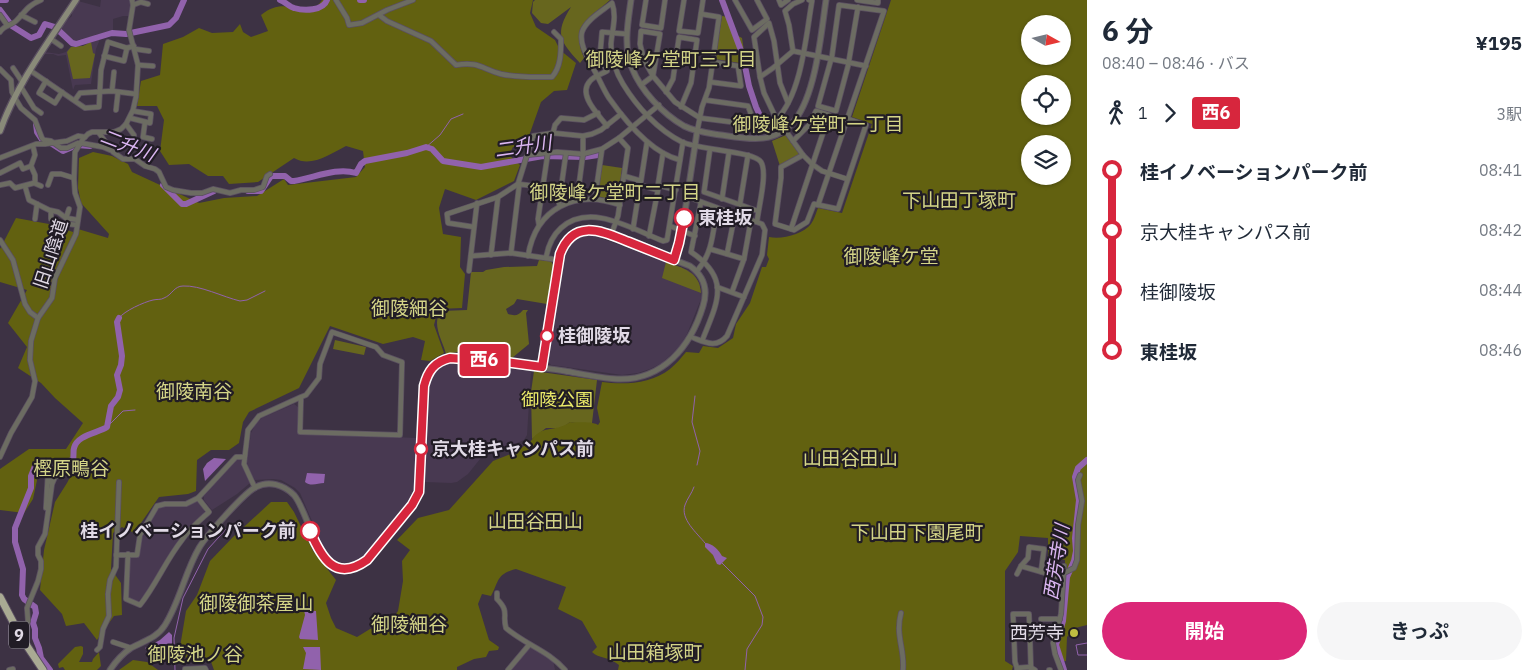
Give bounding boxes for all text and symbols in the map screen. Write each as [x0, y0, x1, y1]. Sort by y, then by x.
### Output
text: 6 分 [1102, 12, 1153, 49]
north arrow [1021, 15, 1071, 65]
map controls [1021, 15, 1071, 185]
text: ¥195 [1475, 31, 1522, 55]
district label: 御陵峰ケ堂町三丁目 [585, 47, 757, 71]
text: 08:40 – 08:46 · バス [1102, 53, 1250, 73]
button: locate [1021, 75, 1071, 125]
icon: walk [1102, 99, 1130, 127]
icon: forward [1156, 99, 1184, 127]
text: 西6 [1202, 101, 1230, 124]
text: 1 [1138, 103, 1148, 123]
text: 3駅 [1496, 104, 1522, 124]
district label: 御陵峰ケ堂町一丁目 [732, 112, 904, 136]
water label: 二升川 [97, 124, 161, 167]
water label: 二升川 [493, 130, 555, 162]
button: layers [1021, 135, 1071, 185]
text: 桂イノベーションパーク前 [1140, 160, 1368, 184]
text: 08:41 [1479, 160, 1522, 180]
district label: 御陵峰ケ堂町二丁目 [529, 180, 701, 204]
district label: 下山田丁塚町 [902, 188, 1016, 212]
place label: 東桂坂 [698, 206, 753, 229]
marker: 東桂坂 [674, 208, 694, 228]
street label: 旧山陰道 [28, 216, 73, 292]
text: 京大桂キャンパス前 [1140, 220, 1311, 244]
text: 08:42 [1479, 220, 1522, 240]
district label: 御陵峰ケ堂 [843, 244, 939, 268]
text: 桂御陵坂 [1140, 280, 1216, 304]
text: 08:44 [1479, 280, 1522, 300]
district label: 御陵細谷 [371, 296, 447, 320]
place label: 桂御陵坂 [558, 324, 631, 347]
marker: 桂御陵坂 [540, 329, 554, 343]
text: 東桂坂 [1140, 340, 1197, 364]
text: 08:46 [1479, 340, 1522, 360]
line badge: 西6 [462, 344, 506, 376]
text: 西6 [470, 348, 498, 371]
district label: 御陵南谷 [156, 379, 232, 403]
park label: 御陵公園 [521, 388, 593, 411]
place label: 京大桂キャンパス前 [432, 437, 594, 460]
marker: 京大桂キャンパス前 [414, 442, 428, 456]
district label: 山田谷田山 [802, 446, 898, 470]
district label: 樫原鴫谷 [33, 456, 109, 480]
district label: 山田谷田山 [487, 509, 583, 533]
place label: 桂イノベーションパーク前 [80, 519, 296, 542]
district label: 下山田下園尾町 [850, 520, 984, 544]
marker: 桂イノベーションパーク前 [300, 521, 320, 541]
water label: 西芳寺川 [1038, 521, 1074, 601]
district label: 御陵御茶屋山 [199, 591, 313, 615]
button: 開始 [1102, 602, 1307, 660]
button: きっぷ [1317, 602, 1522, 660]
district label: 御陵細谷 [371, 612, 447, 636]
place label: 西芳寺 [1010, 621, 1064, 644]
road number: 9 [9, 622, 29, 648]
marker: 西芳寺 [1068, 627, 1080, 639]
district label: 山田箱塚町 [607, 640, 703, 664]
district label: 御陵池ノ谷 [147, 642, 243, 666]

